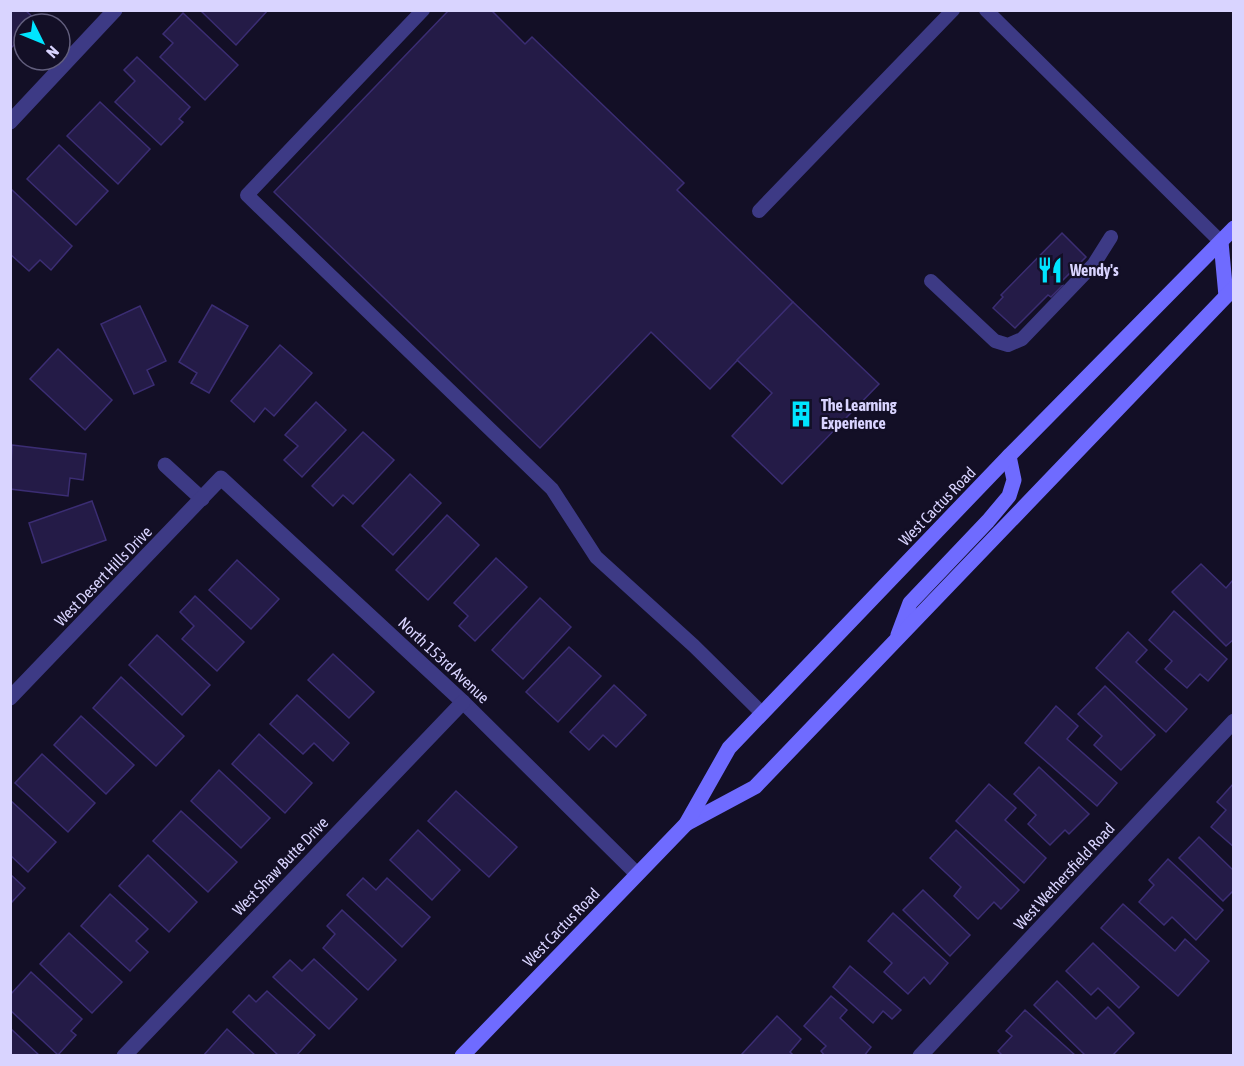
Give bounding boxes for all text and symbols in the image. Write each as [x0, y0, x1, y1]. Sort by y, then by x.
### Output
north arrow [12, 12, 72, 72]
text: N [43, 43, 63, 62]
restaurant icon: Wendy's [1035, 255, 1065, 285]
place label: Wendy's [1069, 261, 1119, 279]
place label: The Learning Experience [821, 396, 897, 432]
building icon: The Learning Experience [786, 399, 816, 429]
street label: West Cactus Road [895, 463, 979, 549]
street label: West Desert Hills Drive [51, 522, 155, 630]
street label: North 153rd Avenue [395, 613, 493, 707]
street label: West Shaw Butte Drive [229, 813, 331, 919]
street label: West Wethersfield Road [1010, 819, 1118, 933]
street label: West Cactus Road [519, 884, 603, 970]

